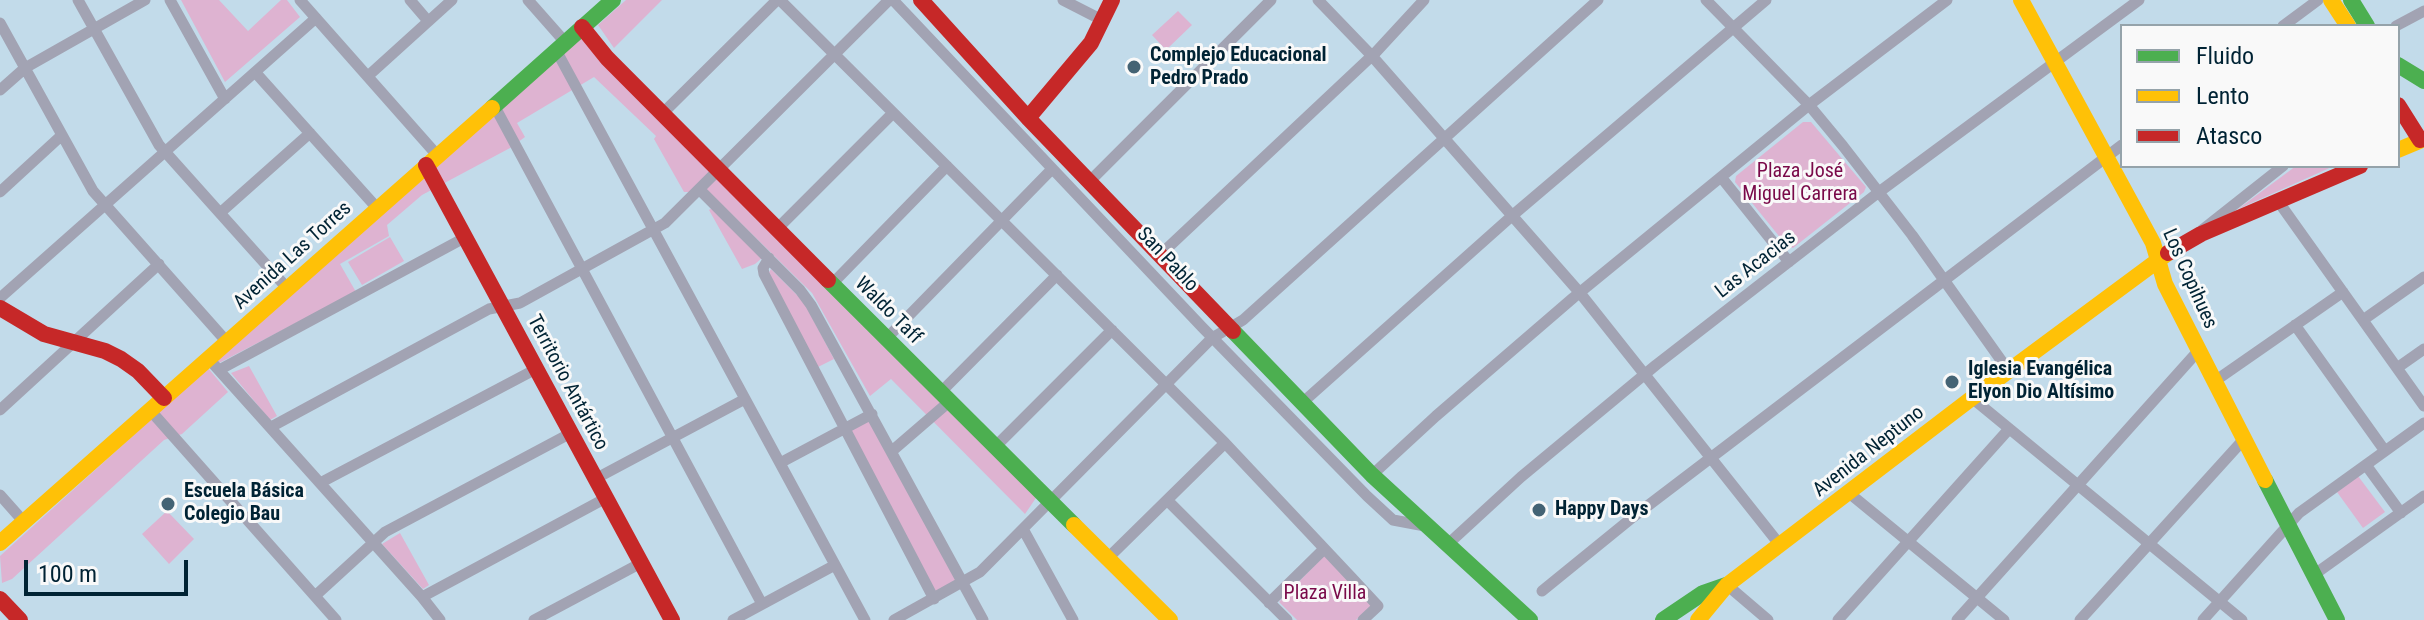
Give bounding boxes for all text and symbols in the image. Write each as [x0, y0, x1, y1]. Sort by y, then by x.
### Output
legend [2120, 24, 2400, 168]
text: Fluido [2196, 42, 2254, 70]
place label: Complejo Educacional Pedro Prado [1150, 44, 1327, 91]
marker: Complejo Educacional Pedro Prado [1125, 58, 1143, 76]
text: Lento [2196, 82, 2249, 110]
text: Atasco [2196, 122, 2262, 150]
park label: Plaza José Miguel Carrera [1742, 160, 1858, 207]
street label: Avenida Las Torres [229, 197, 357, 315]
street label: San Pablo [1131, 223, 1203, 297]
street label: Los Copihues [2156, 225, 2222, 333]
street label: Las Acacias [1711, 226, 1801, 304]
street label: Waldo Taff [849, 272, 927, 350]
street label: Territorio Antártico [521, 311, 613, 455]
place label: Iglesia Evangélica Elyon Dio Altísimo [1968, 358, 2114, 405]
marker: Iglesia Evangélica Elyon Dio Altísimo [1943, 373, 1961, 391]
street label: Avenida Neptuno [1809, 401, 1929, 503]
place label: Escuela Básica Colegio Bau [184, 480, 304, 527]
marker: Escuela Básica Colegio Bau [159, 495, 177, 513]
place label: Happy Days [1555, 498, 1648, 522]
marker: Happy Days [1530, 501, 1548, 519]
scale bar [28, 544, 192, 594]
text: 100 m [38, 560, 97, 588]
park label: Plaza Villa [1284, 582, 1366, 606]

